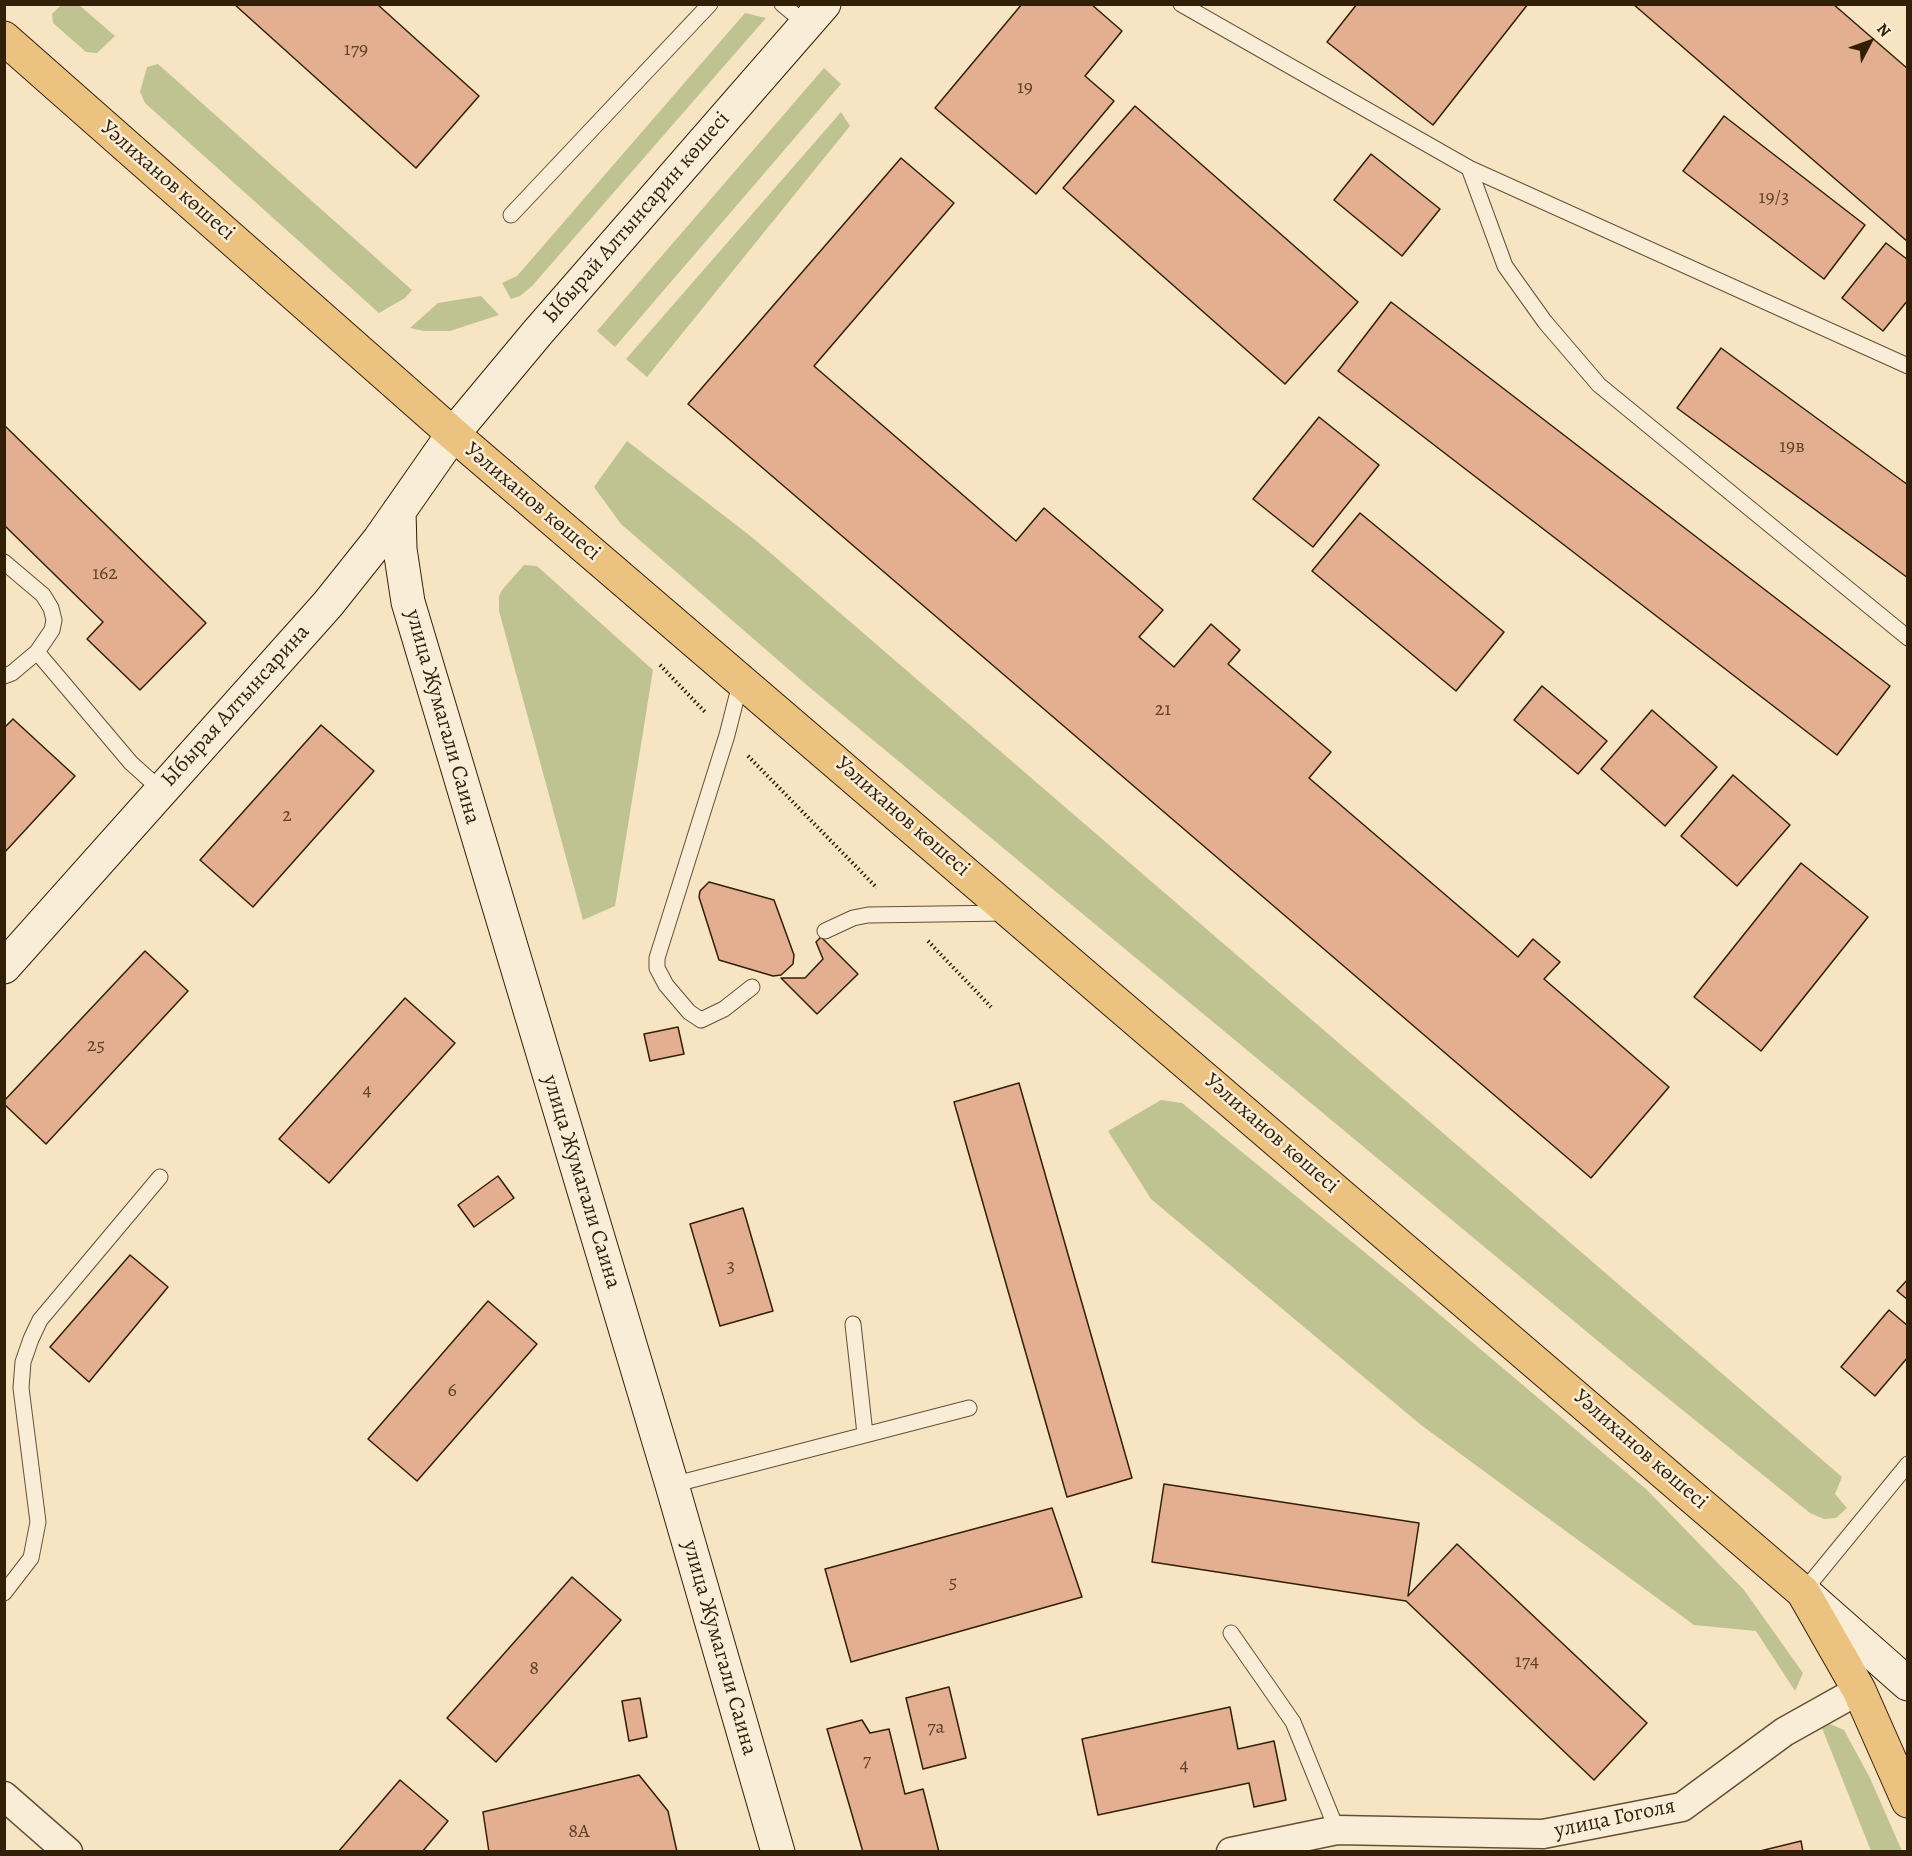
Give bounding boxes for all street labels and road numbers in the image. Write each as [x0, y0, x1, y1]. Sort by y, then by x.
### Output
street label: Ыбырай Алтынсарин көшесі [538, 107, 736, 329]
street label: Уәлиханов көшесі [94, 115, 240, 247]
street label: Уәлиханов көшесі [458, 437, 606, 567]
street label: улица Жумагали Саина [399, 607, 485, 827]
street label: Ыбырая Алтынсарина [156, 619, 316, 793]
street label: Уәлиханов көшесі [829, 751, 975, 883]
street label: Уәлиханов көшесі [1198, 1068, 1344, 1200]
street label: улица Жумагали Саина [536, 1072, 626, 1292]
street label: Уәлиханов көшесі [1567, 1384, 1713, 1516]
street label: улица Жумагали Саина [676, 1538, 762, 1758]
street label: улица Гоголя [1552, 1793, 1678, 1845]

